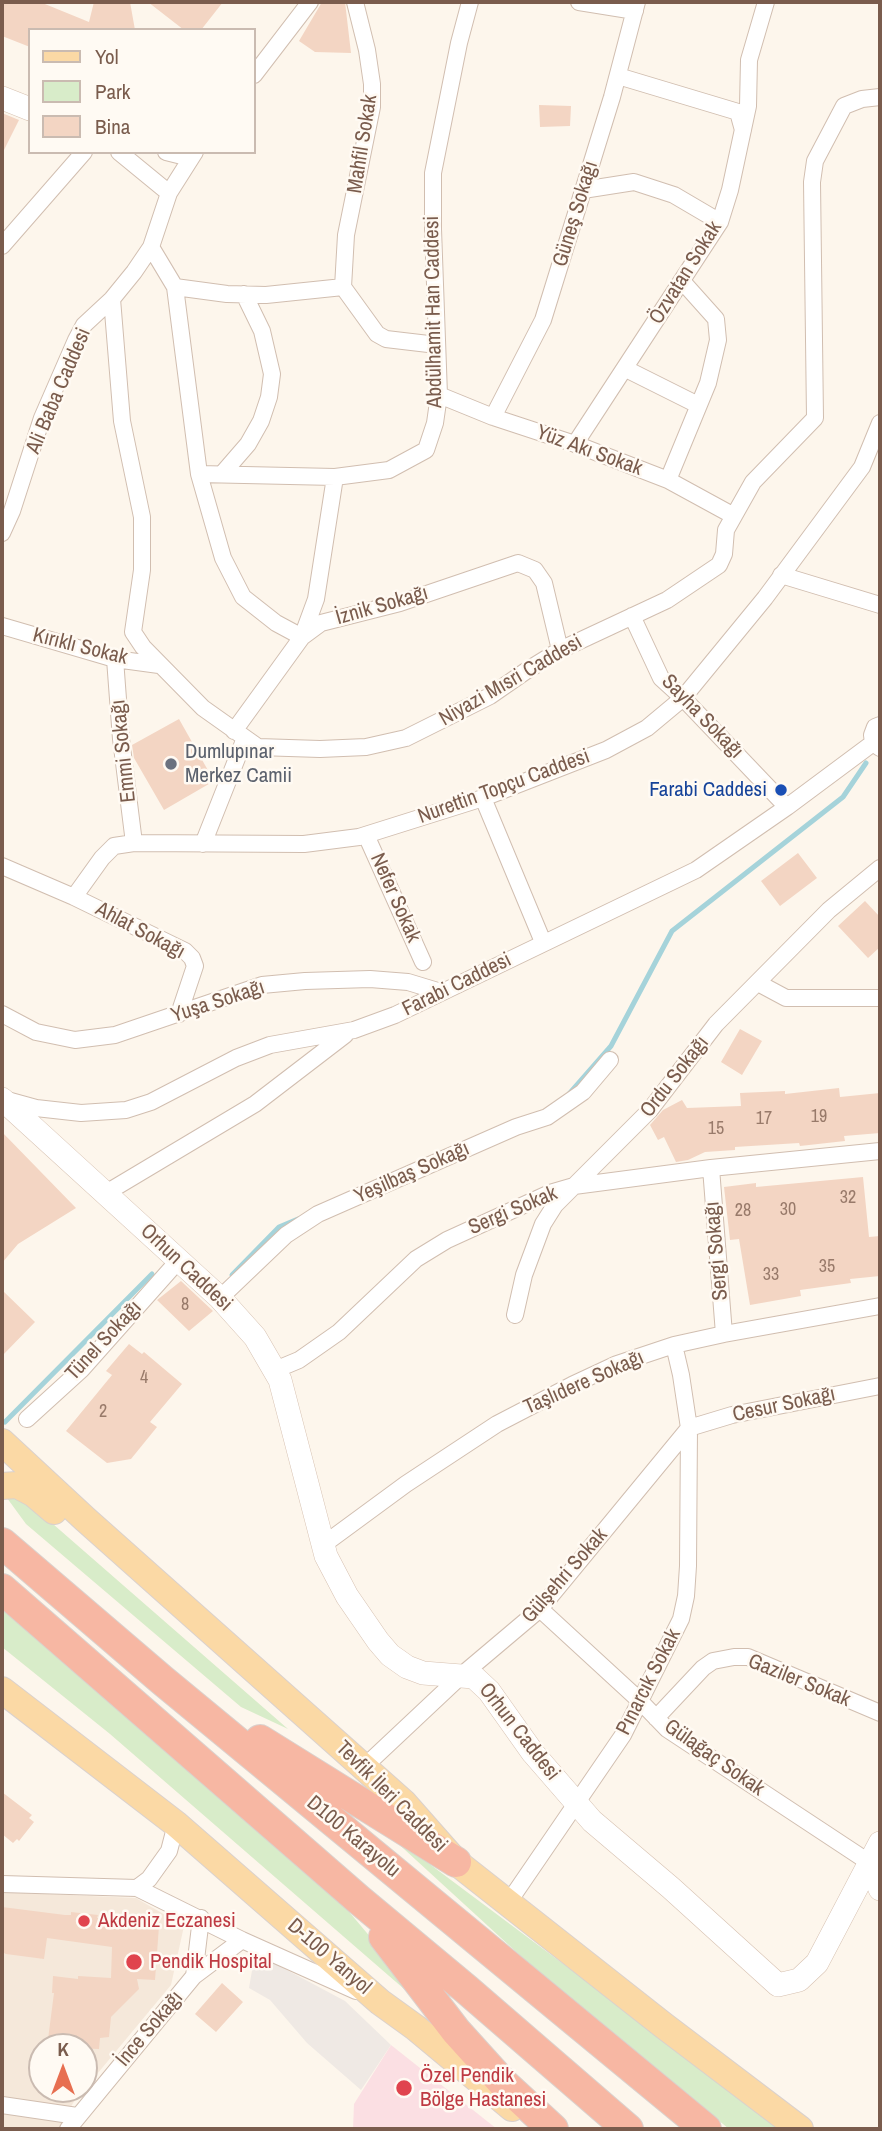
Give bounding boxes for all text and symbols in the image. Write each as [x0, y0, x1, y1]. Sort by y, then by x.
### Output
legend [28, 28, 256, 154]
text: Yol [95, 42, 119, 71]
text: Park [95, 77, 130, 106]
street label: Mahfil Sokak [343, 93, 383, 195]
text: Bina [95, 112, 130, 141]
street label: Güneş Sokağı [548, 158, 604, 270]
street label: Abdülhamit Han Caddesi [420, 216, 448, 408]
street label: Özvatan Sokak [644, 217, 728, 329]
street label: Ali Baba Caddesi [21, 324, 97, 458]
street label: Yüz Akı Sokak [533, 420, 645, 482]
street label: İznik Sokağı [333, 581, 431, 631]
street label: Kırıklı Sokak [30, 623, 130, 671]
street label: Niyazi Mısri Caddesi [435, 630, 587, 732]
street label: Sayha Sokağı [656, 670, 748, 764]
street label: Emmi Sokağı [106, 698, 142, 804]
place label: Dumlupınar Merkez Camii [185, 739, 292, 789]
street label: Nurettin Topçu Caddesi [415, 744, 593, 830]
marker: Dumlupınar Merkez Camii [163, 756, 179, 772]
place label: Farabi̇ Caddesi̇ [649, 777, 767, 803]
marker: Farabi̇ Caddesi̇ [773, 782, 789, 798]
street label: Nefer Sokak [364, 850, 426, 946]
street label: Ahlat Sokağı [91, 897, 189, 965]
street label: Farabi Caddesi [399, 948, 515, 1022]
street label: Yuşa Sokağı [168, 975, 268, 1029]
street label: Ordu Sokağı [635, 1031, 715, 1123]
house number: 19 [811, 1106, 827, 1128]
house number: 17 [756, 1108, 772, 1130]
house number: 15 [708, 1118, 724, 1140]
street label: Yeşilbaş Sokağı [351, 1136, 473, 1210]
street label: Sergi Sokak [465, 1181, 561, 1241]
house number: 32 [840, 1187, 856, 1209]
house number: 30 [780, 1199, 796, 1221]
street label: Sergi Sokağı [700, 1200, 734, 1302]
house number: 28 [735, 1200, 751, 1222]
street label: Orhun Caddesi [135, 1219, 237, 1317]
house number: 35 [819, 1256, 835, 1278]
house number: 33 [763, 1264, 779, 1286]
house number: 8 [181, 1294, 189, 1316]
street label: Tünel Sokağı [61, 1296, 147, 1386]
street label: Taşlıdere Sokağı [520, 1345, 648, 1421]
house number: 4 [140, 1367, 148, 1389]
street label: Cesur Sokağı [730, 1382, 838, 1428]
house number: 2 [99, 1401, 107, 1423]
street label: Gülşehri Sokak [517, 1523, 613, 1629]
street label: Pınarcık Sokak [611, 1625, 687, 1739]
street label: Gaziler Sokak [744, 1649, 854, 1713]
street label: Orhun Caddesi [473, 1678, 565, 1786]
street label: Gülağaç Sokak [659, 1714, 769, 1802]
street label: Tevfik İleri Caddesi [330, 1736, 452, 1858]
street label: D100 Karayolu [301, 1791, 405, 1883]
place label: Akdeniz Eczanesi [98, 1908, 236, 1934]
marker: Akdeniz Eczanesi [76, 1913, 92, 1929]
street label: D-100 Yanyol [282, 1914, 376, 2000]
place label: Pendik Hospital [150, 1949, 272, 1975]
marker: Pendik Hospital [124, 1952, 144, 1972]
street label: İnce Sokağı [111, 1986, 189, 2072]
north arrow [28, 2033, 98, 2103]
text: K [57, 2036, 69, 2062]
place label: Özel Pendik Bölge Hastanesi [420, 2063, 546, 2113]
marker: Özel Pendik Bölge Hastanesi [394, 2078, 414, 2098]

